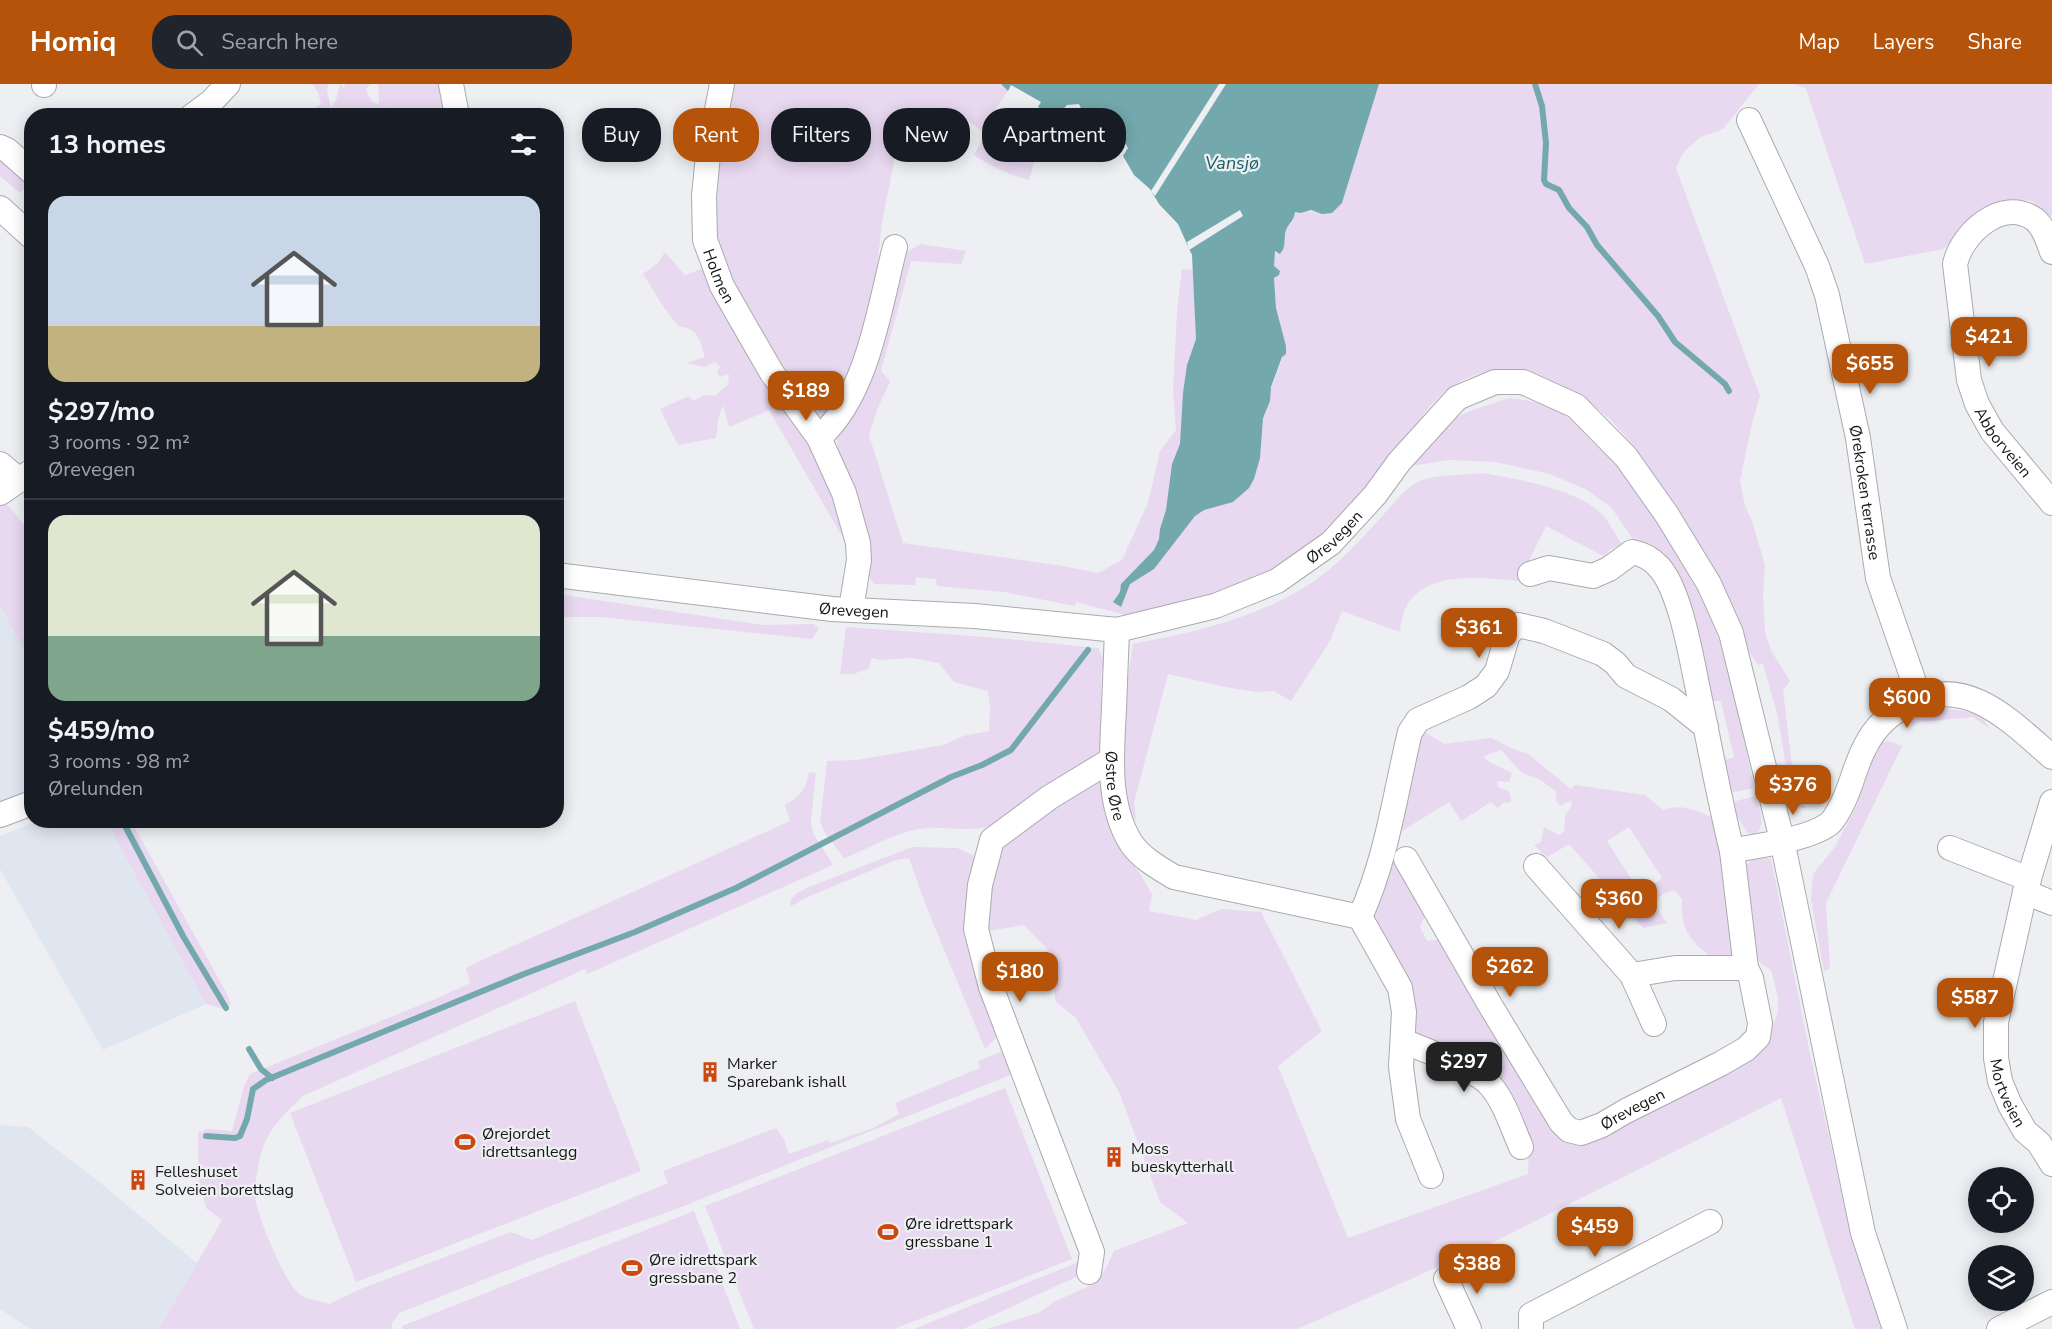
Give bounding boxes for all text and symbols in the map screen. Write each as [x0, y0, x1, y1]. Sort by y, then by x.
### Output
search box [152, 15, 572, 69]
text: Homiq [30, 23, 116, 61]
icon: search [173, 26, 206, 59]
text: Search here [221, 27, 338, 57]
text: Map [1798, 28, 1840, 56]
text: Layers [1873, 28, 1934, 56]
text: Share [1967, 28, 2022, 56]
chip: Buy [582, 108, 661, 162]
chip: Rent [673, 108, 759, 162]
chip: Filters [771, 108, 871, 162]
chip: New [883, 108, 970, 162]
chip: Apartment [982, 108, 1126, 162]
text: 13 homes [48, 127, 166, 162]
icon: filters [507, 128, 540, 161]
water label: Vansjø [1205, 151, 1259, 175]
icon: home [240, 235, 348, 343]
street label: Holmen [697, 246, 740, 308]
pin: $421 [1953, 317, 2025, 368]
text: $421 [1965, 323, 2013, 350]
pin: $655 [1834, 344, 1906, 395]
text: $655 [1846, 350, 1894, 377]
pin: $189 [770, 371, 842, 422]
text: $189 [782, 377, 830, 404]
text: $297/mo [48, 394, 155, 429]
street label: Abborveien [1969, 403, 2036, 483]
street label: Ørekroken terrasse [1843, 423, 1885, 562]
text: 3 rooms · 92 m² [48, 429, 190, 456]
text: Ørevegen [48, 456, 135, 483]
street label: Ørevegen [1302, 506, 1368, 569]
icon: home [240, 554, 348, 662]
street label: Ørevegen [818, 597, 889, 624]
pin: $361 [1443, 608, 1515, 659]
text: $361 [1455, 614, 1503, 641]
pin: $600 [1871, 678, 1943, 729]
text: $600 [1883, 684, 1931, 711]
text: $459/mo [48, 713, 155, 748]
text: 3 rooms · 98 m² [48, 748, 190, 775]
street label: Østre Øre [1100, 751, 1130, 824]
pin: $376 [1757, 765, 1829, 816]
text: $376 [1769, 771, 1817, 798]
text: Ørelunden [48, 775, 143, 802]
pin: $360 [1583, 879, 1655, 930]
text: $360 [1595, 885, 1643, 912]
pin: $262 [1474, 947, 1546, 998]
pin: $180 [984, 952, 1056, 1003]
text: $262 [1486, 953, 1534, 980]
text: $180 [996, 958, 1044, 985]
pin: $587 [1939, 978, 2011, 1029]
text: $587 [1951, 984, 1999, 1011]
pin: $297 [1428, 1042, 1500, 1093]
text: $297 [1440, 1048, 1488, 1075]
place label: Marker Sparebank ishall [727, 1053, 847, 1093]
street label: Mortveien [1984, 1057, 2031, 1132]
building icon: Marker Sparebank ishall [698, 1060, 722, 1084]
street label: Ørevegen [1597, 1083, 1669, 1136]
place label: Ørejordet idrettsanlegg [482, 1123, 577, 1163]
sports icon: Ørejordet idrettsanlegg [453, 1130, 477, 1154]
place label: Moss bueskytterhall [1131, 1138, 1234, 1178]
building icon: Moss bueskytterhall [1102, 1145, 1126, 1169]
place label: Felleshuset Solveien borettslag [155, 1161, 294, 1201]
map controls [1968, 1167, 2034, 1311]
button: locate [1968, 1167, 2034, 1233]
building icon: Felleshuset Solveien borettslag [126, 1168, 150, 1192]
pin: $459 [1559, 1207, 1631, 1258]
place label: Øre idrettspark gressbane 1 [905, 1213, 1014, 1253]
text: $459 [1571, 1213, 1619, 1240]
sports icon: Øre idrettspark gressbane 1 [876, 1220, 900, 1244]
pin: $388 [1441, 1244, 1513, 1295]
button: layers [1968, 1245, 2034, 1311]
place label: Øre idrettspark gressbane 2 [649, 1249, 758, 1289]
text: $388 [1453, 1250, 1501, 1277]
sports icon: Øre idrettspark gressbane 2 [620, 1256, 644, 1280]

